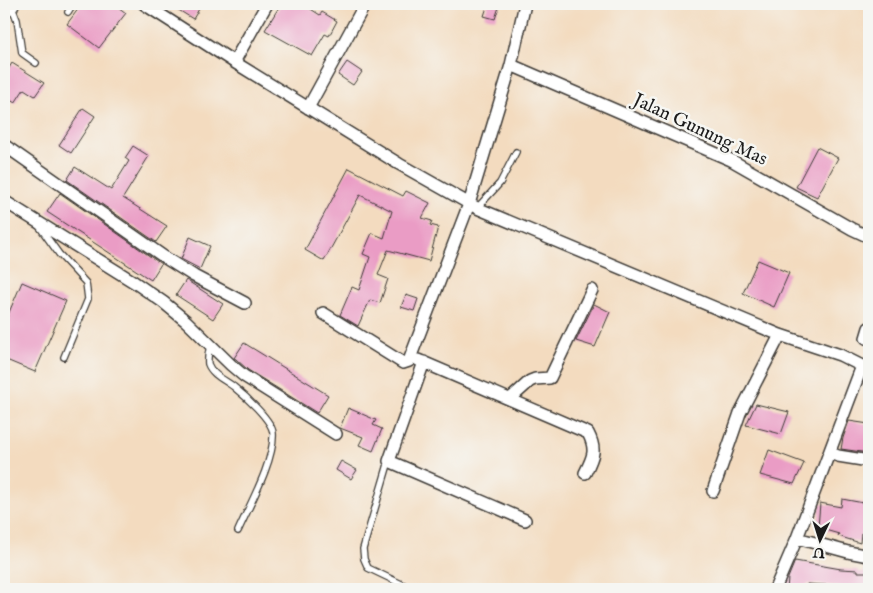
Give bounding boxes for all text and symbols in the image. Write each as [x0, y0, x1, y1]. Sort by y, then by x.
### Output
street label: Jalan Gunung Mas [627, 88, 771, 172]
north arrow [796, 516, 846, 566]
text: U [811, 542, 827, 561]

